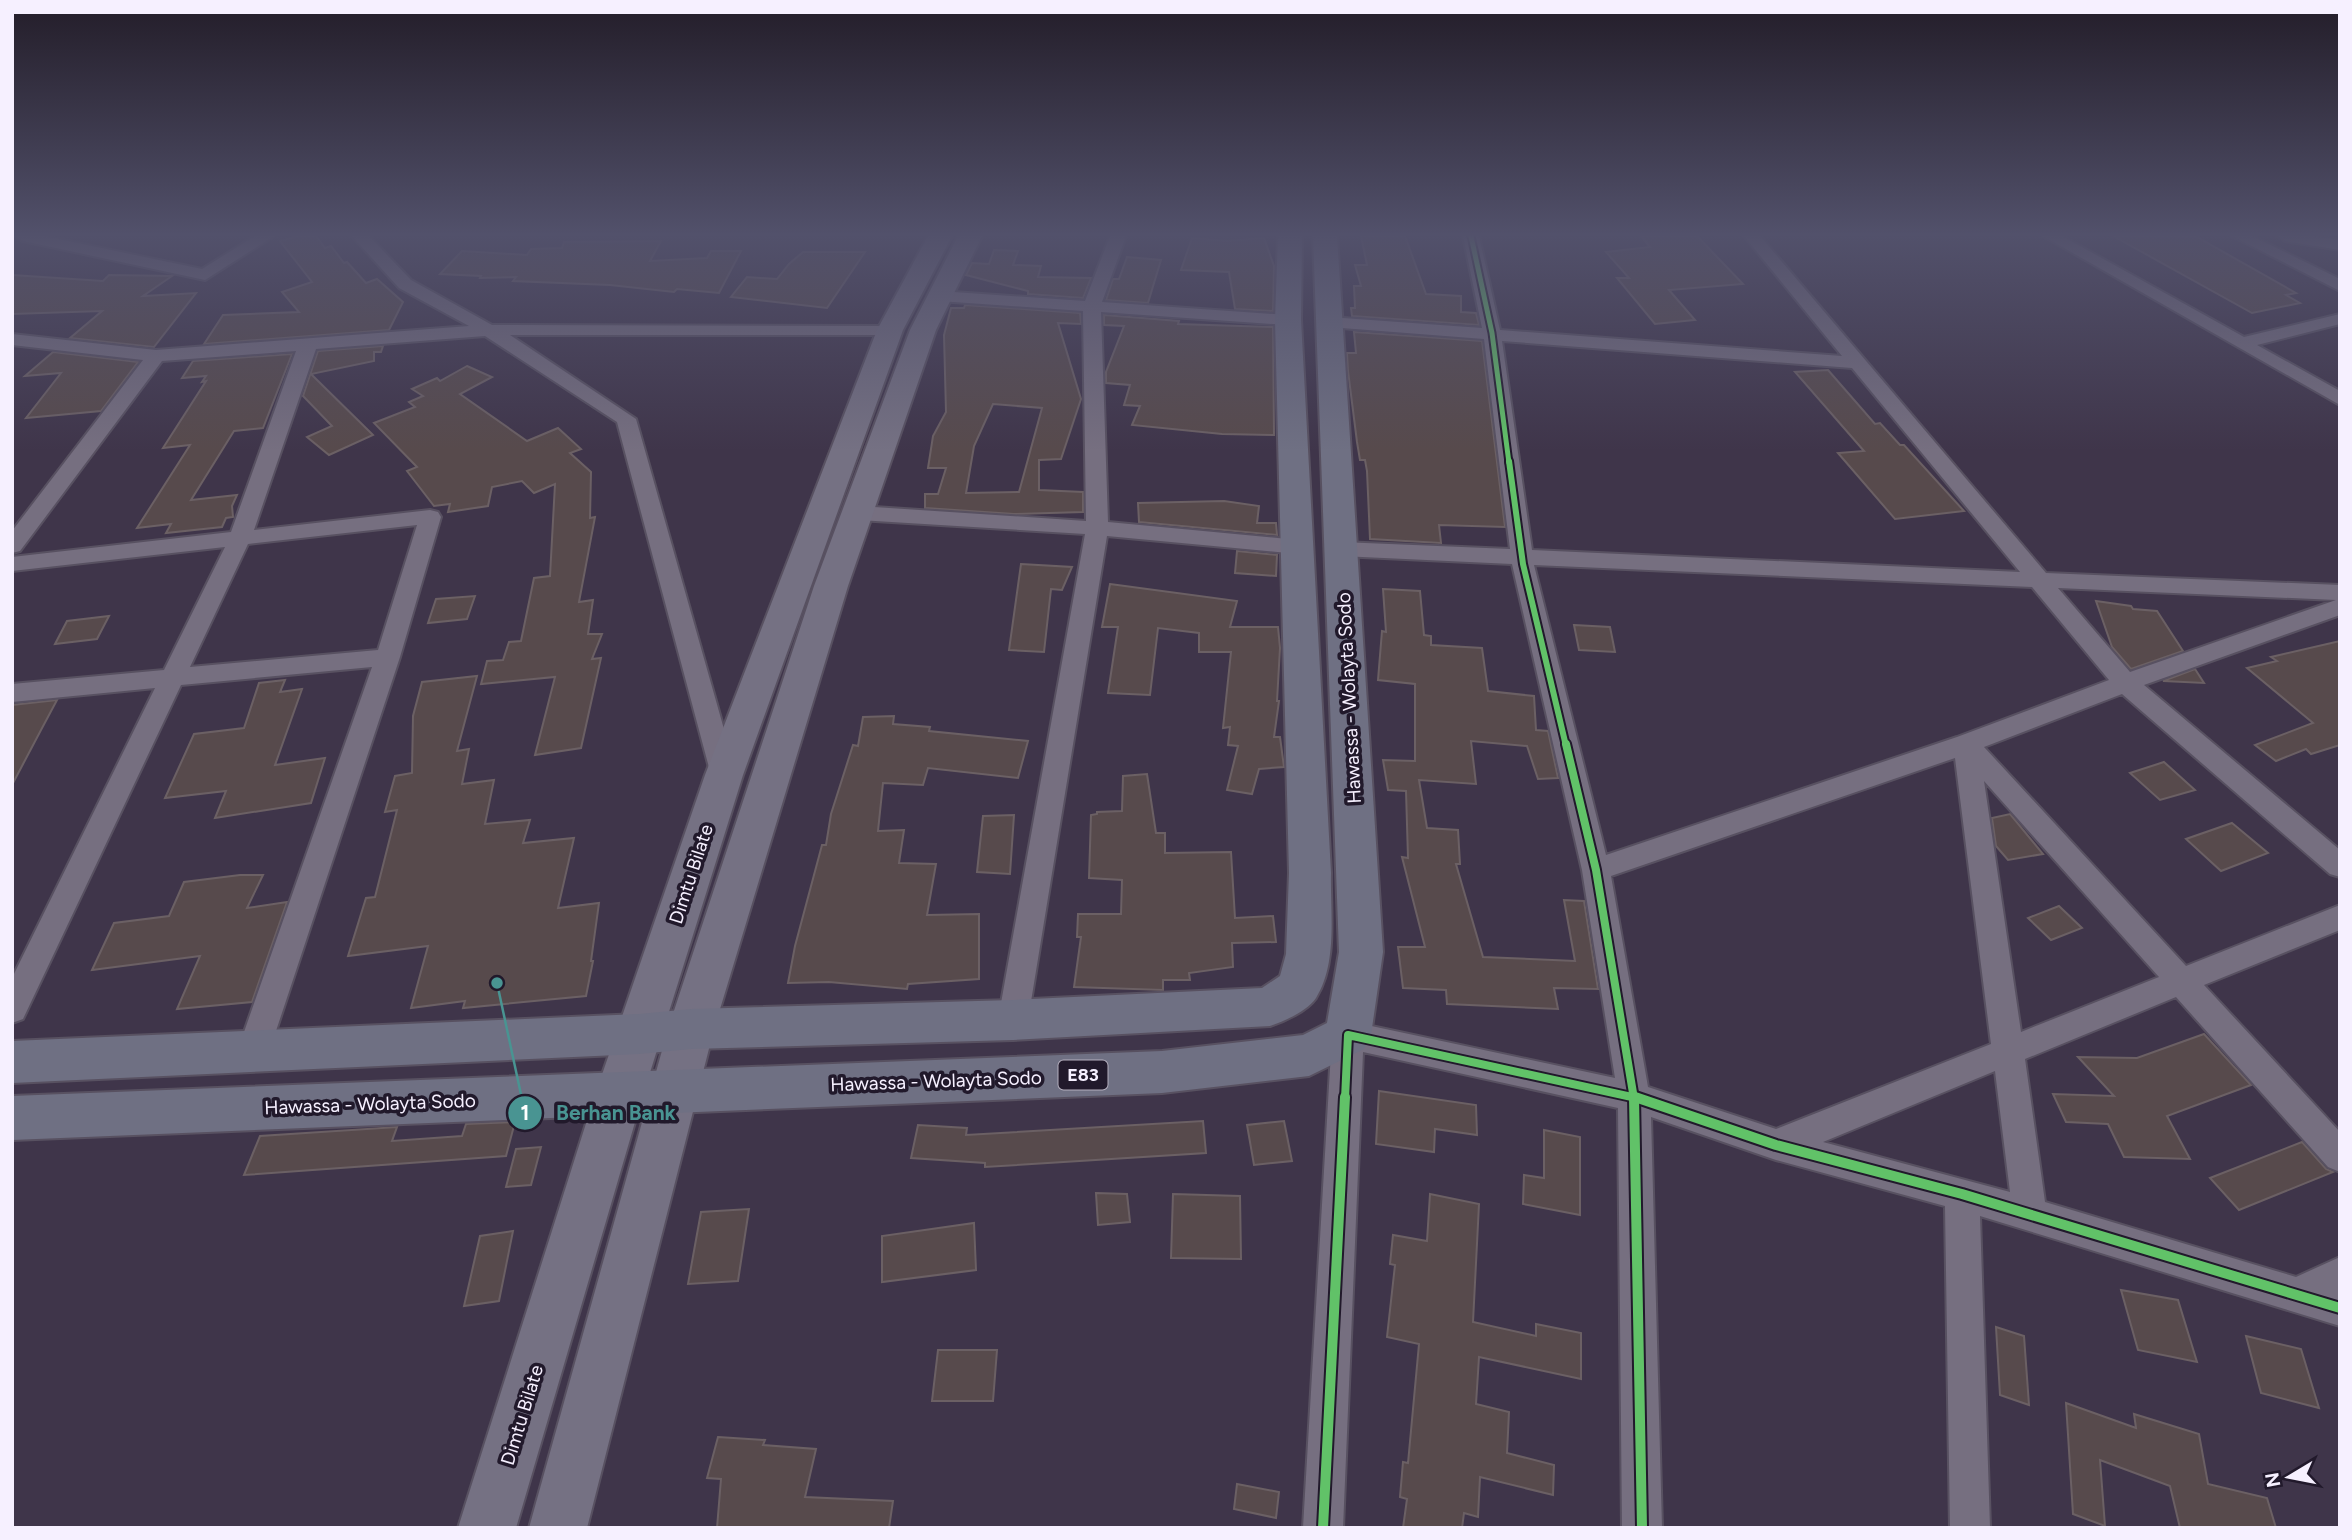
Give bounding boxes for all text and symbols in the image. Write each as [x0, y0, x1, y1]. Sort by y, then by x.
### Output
street label: Hawassa - Wolayta Sodo [1332, 592, 1366, 804]
street label: Dimtu Bilate [664, 821, 718, 927]
road number: E83 [1058, 1060, 1108, 1090]
street label: Hawassa - Wolayta Sodo [830, 1066, 1042, 1096]
street label: Hawassa - Wolayta Sodo [264, 1089, 476, 1119]
callout: Berhan Bank [507, 1092, 690, 1134]
text: 1 [521, 1100, 529, 1125]
text: Berhan Bank [556, 1100, 677, 1125]
street label: Dimtu Bilate [496, 1362, 548, 1468]
north arrow [2254, 1442, 2324, 1512]
text: N [2260, 1471, 2285, 1489]

